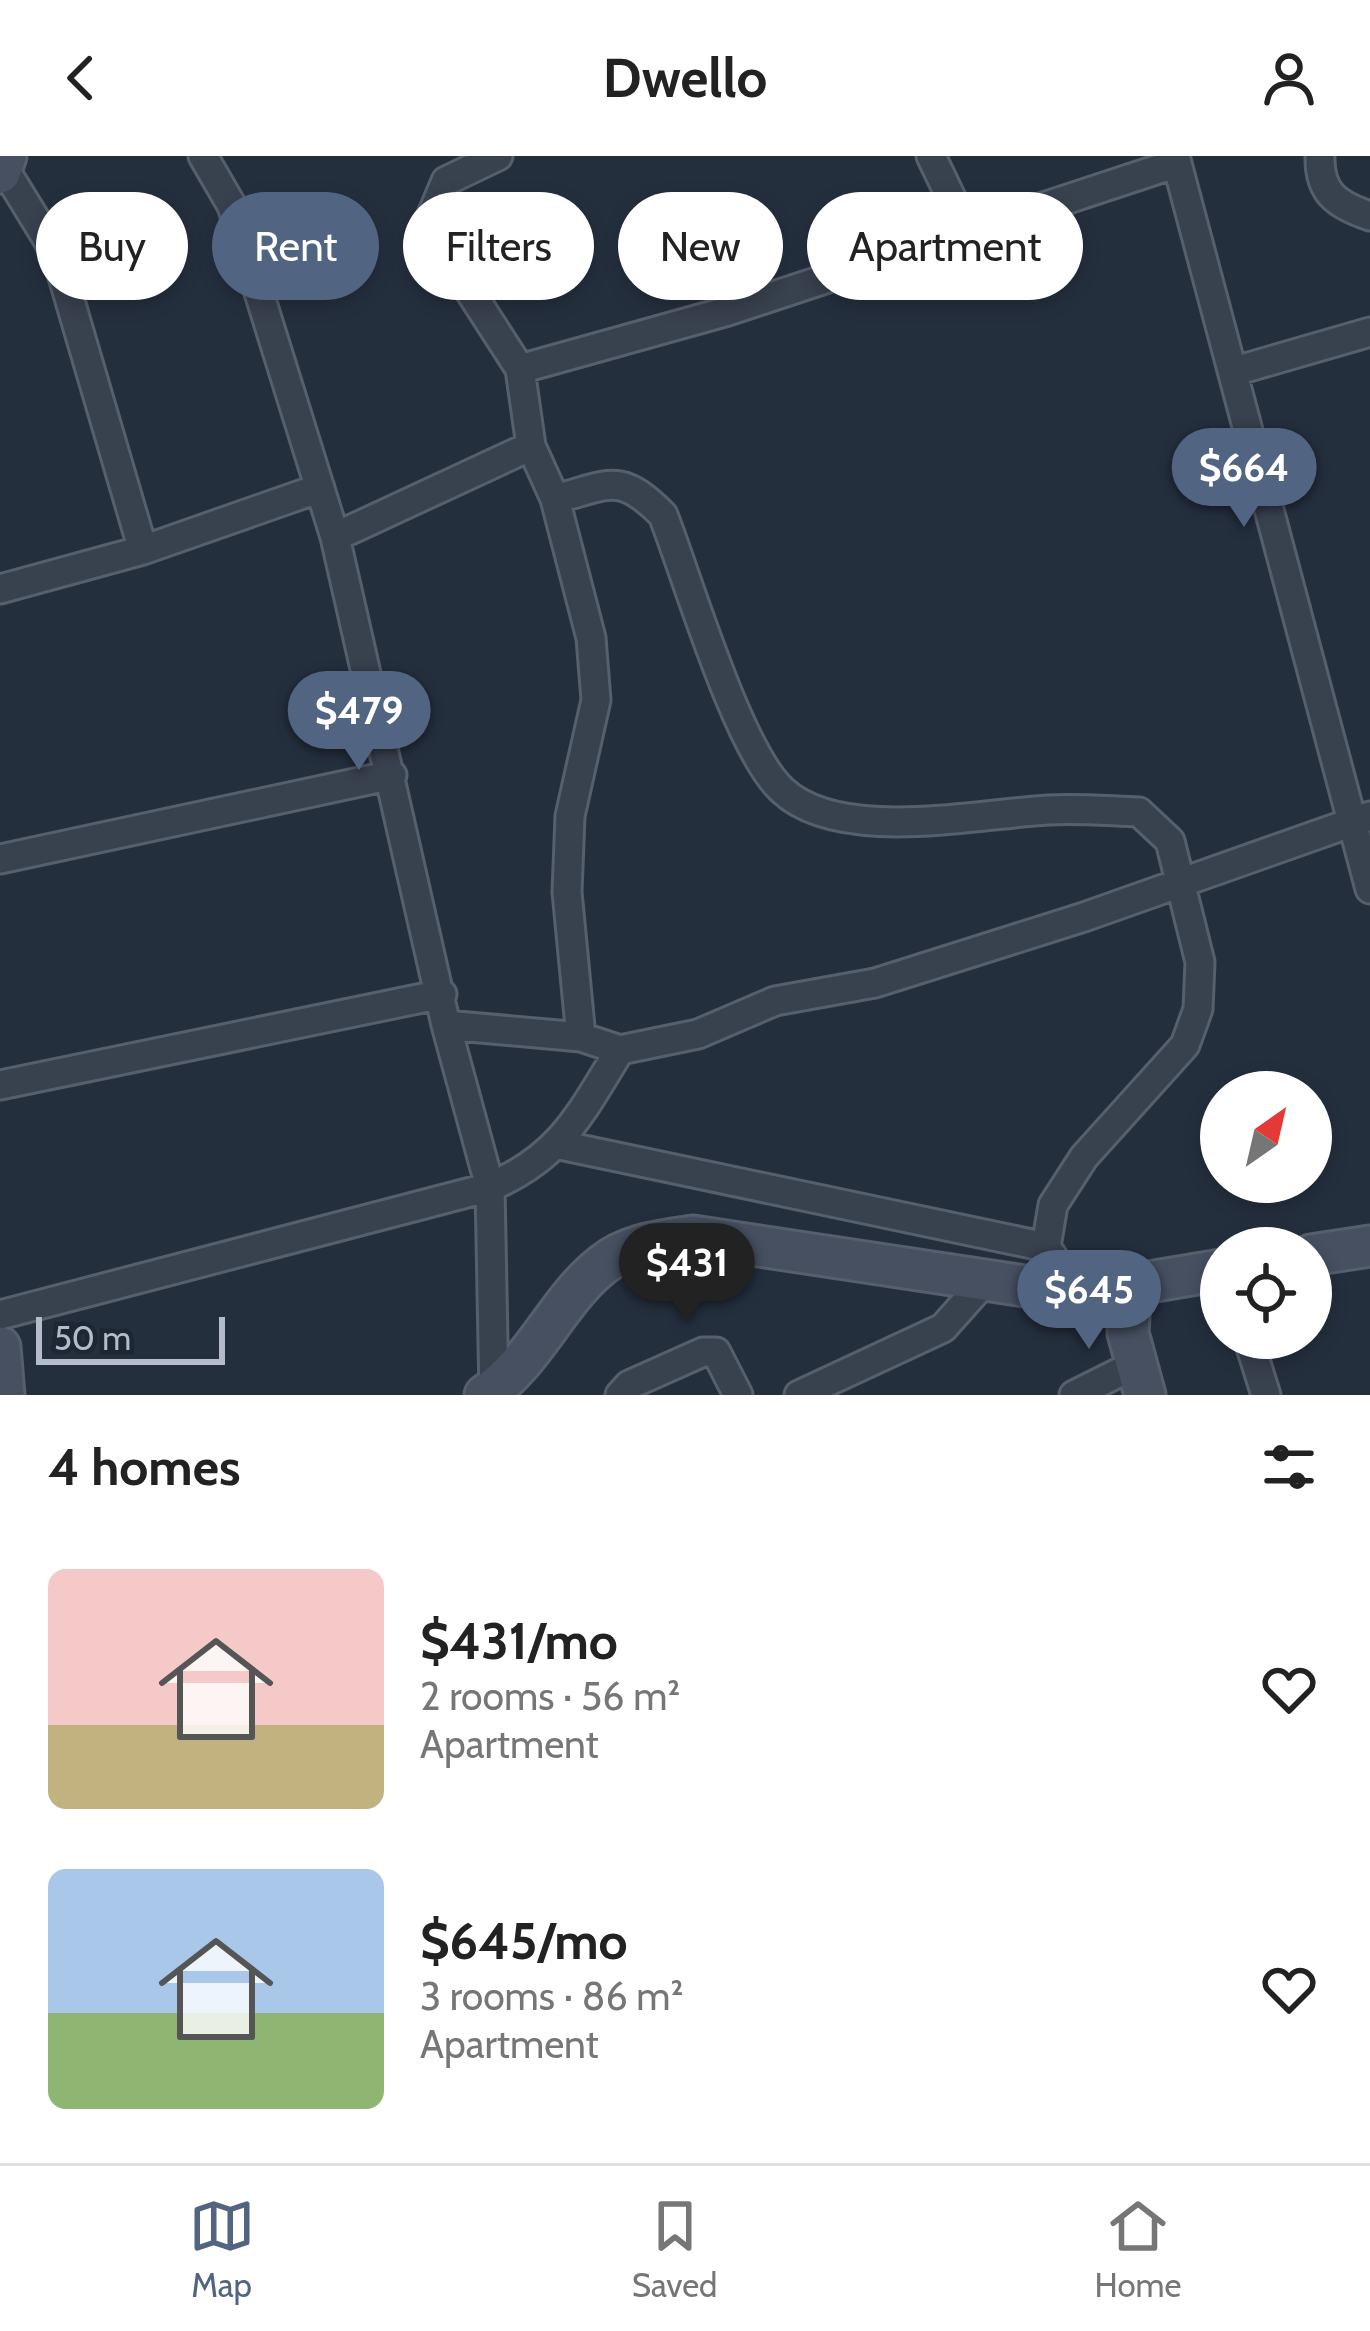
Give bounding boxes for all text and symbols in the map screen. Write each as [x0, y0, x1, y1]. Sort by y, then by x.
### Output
icon: back [48, 45, 114, 111]
text: Dwello [603, 45, 767, 111]
icon: person [1256, 45, 1322, 111]
chip: Buy [36, 192, 188, 300]
chip: Rent [212, 192, 379, 300]
chip: Filters [403, 192, 594, 300]
chip: New [618, 192, 783, 300]
chip: Apartment [807, 192, 1083, 300]
pin: $664 [1173, 428, 1315, 530]
text: $664 [1199, 443, 1289, 491]
pin: $479 [288, 671, 430, 773]
text: $479 [315, 686, 403, 734]
north arrow [1200, 1071, 1332, 1203]
map controls [1200, 1071, 1332, 1359]
pin: $431 [616, 1223, 758, 1325]
button: locate [1200, 1227, 1332, 1359]
text: $431 [646, 1238, 728, 1286]
pin: $645 [1018, 1250, 1160, 1352]
text: $645 [1044, 1265, 1134, 1313]
scale bar [36, 1311, 225, 1364]
text: 50 m [54, 1318, 131, 1358]
icon: filters [1256, 1434, 1322, 1500]
text: 4 homes [48, 1436, 240, 1498]
text: $431/mo [420, 1610, 618, 1672]
icon: home [144, 1617, 288, 1761]
icon: heart [1256, 1656, 1322, 1722]
text: 2 rooms · 56 m² [420, 1672, 680, 1720]
text: Apartment [420, 1720, 599, 1768]
text: $645/mo [420, 1910, 628, 1972]
icon: home [144, 1917, 288, 2061]
icon: heart [1256, 1956, 1322, 2022]
text: 3 rooms · 86 m² [420, 1972, 683, 2020]
text: Apartment [420, 2020, 599, 2068]
tab: Map [189, 2193, 255, 2305]
tab: Saved [632, 2193, 717, 2305]
tab: Home [1095, 2193, 1181, 2305]

